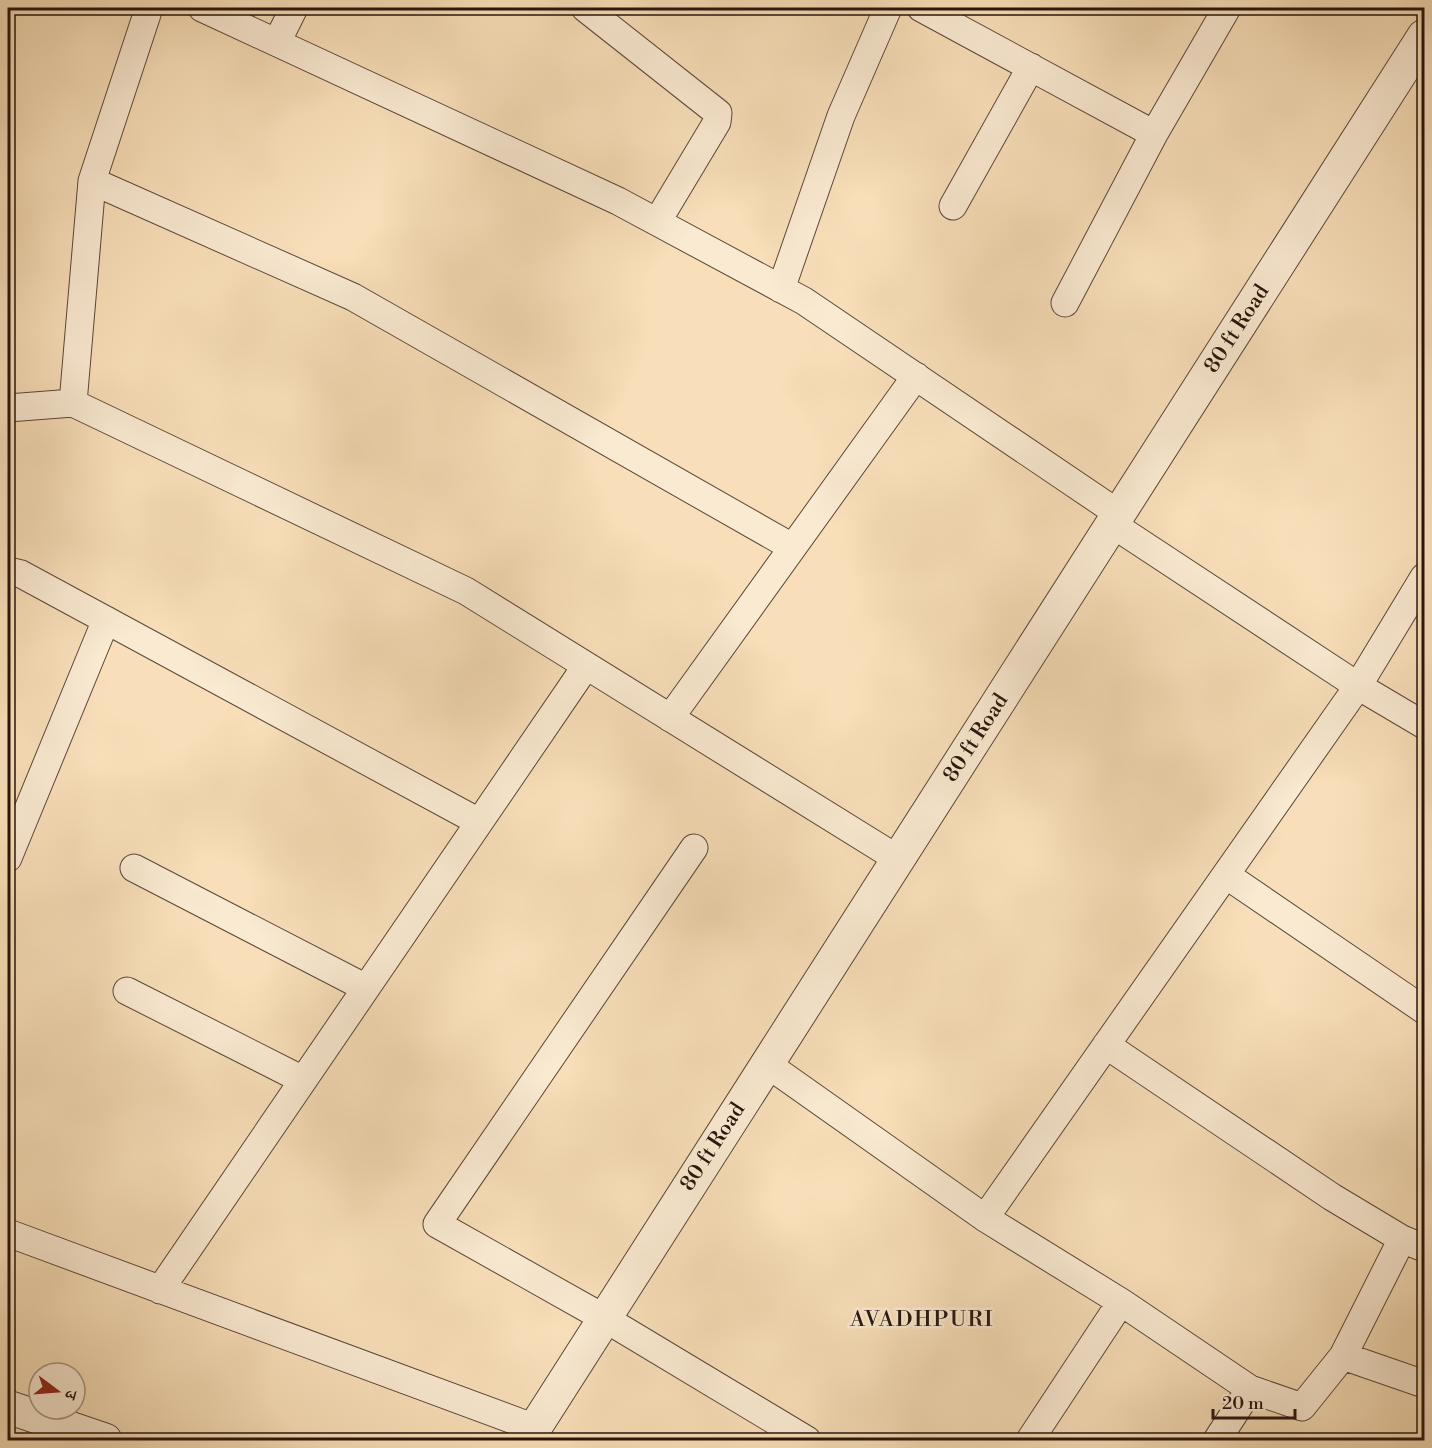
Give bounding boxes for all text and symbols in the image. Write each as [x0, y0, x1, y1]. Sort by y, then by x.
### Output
street label: 80 ft Road [1199, 280, 1275, 378]
street label: 80 ft Road [938, 689, 1014, 787]
street label: 80 ft Road [675, 1098, 751, 1196]
district label: AVADHPURI [849, 1306, 994, 1333]
north arrow [27, 1361, 87, 1421]
scale bar [1213, 1382, 1296, 1420]
text: उ [59, 1387, 81, 1403]
text: 20 m [1222, 1392, 1264, 1415]

